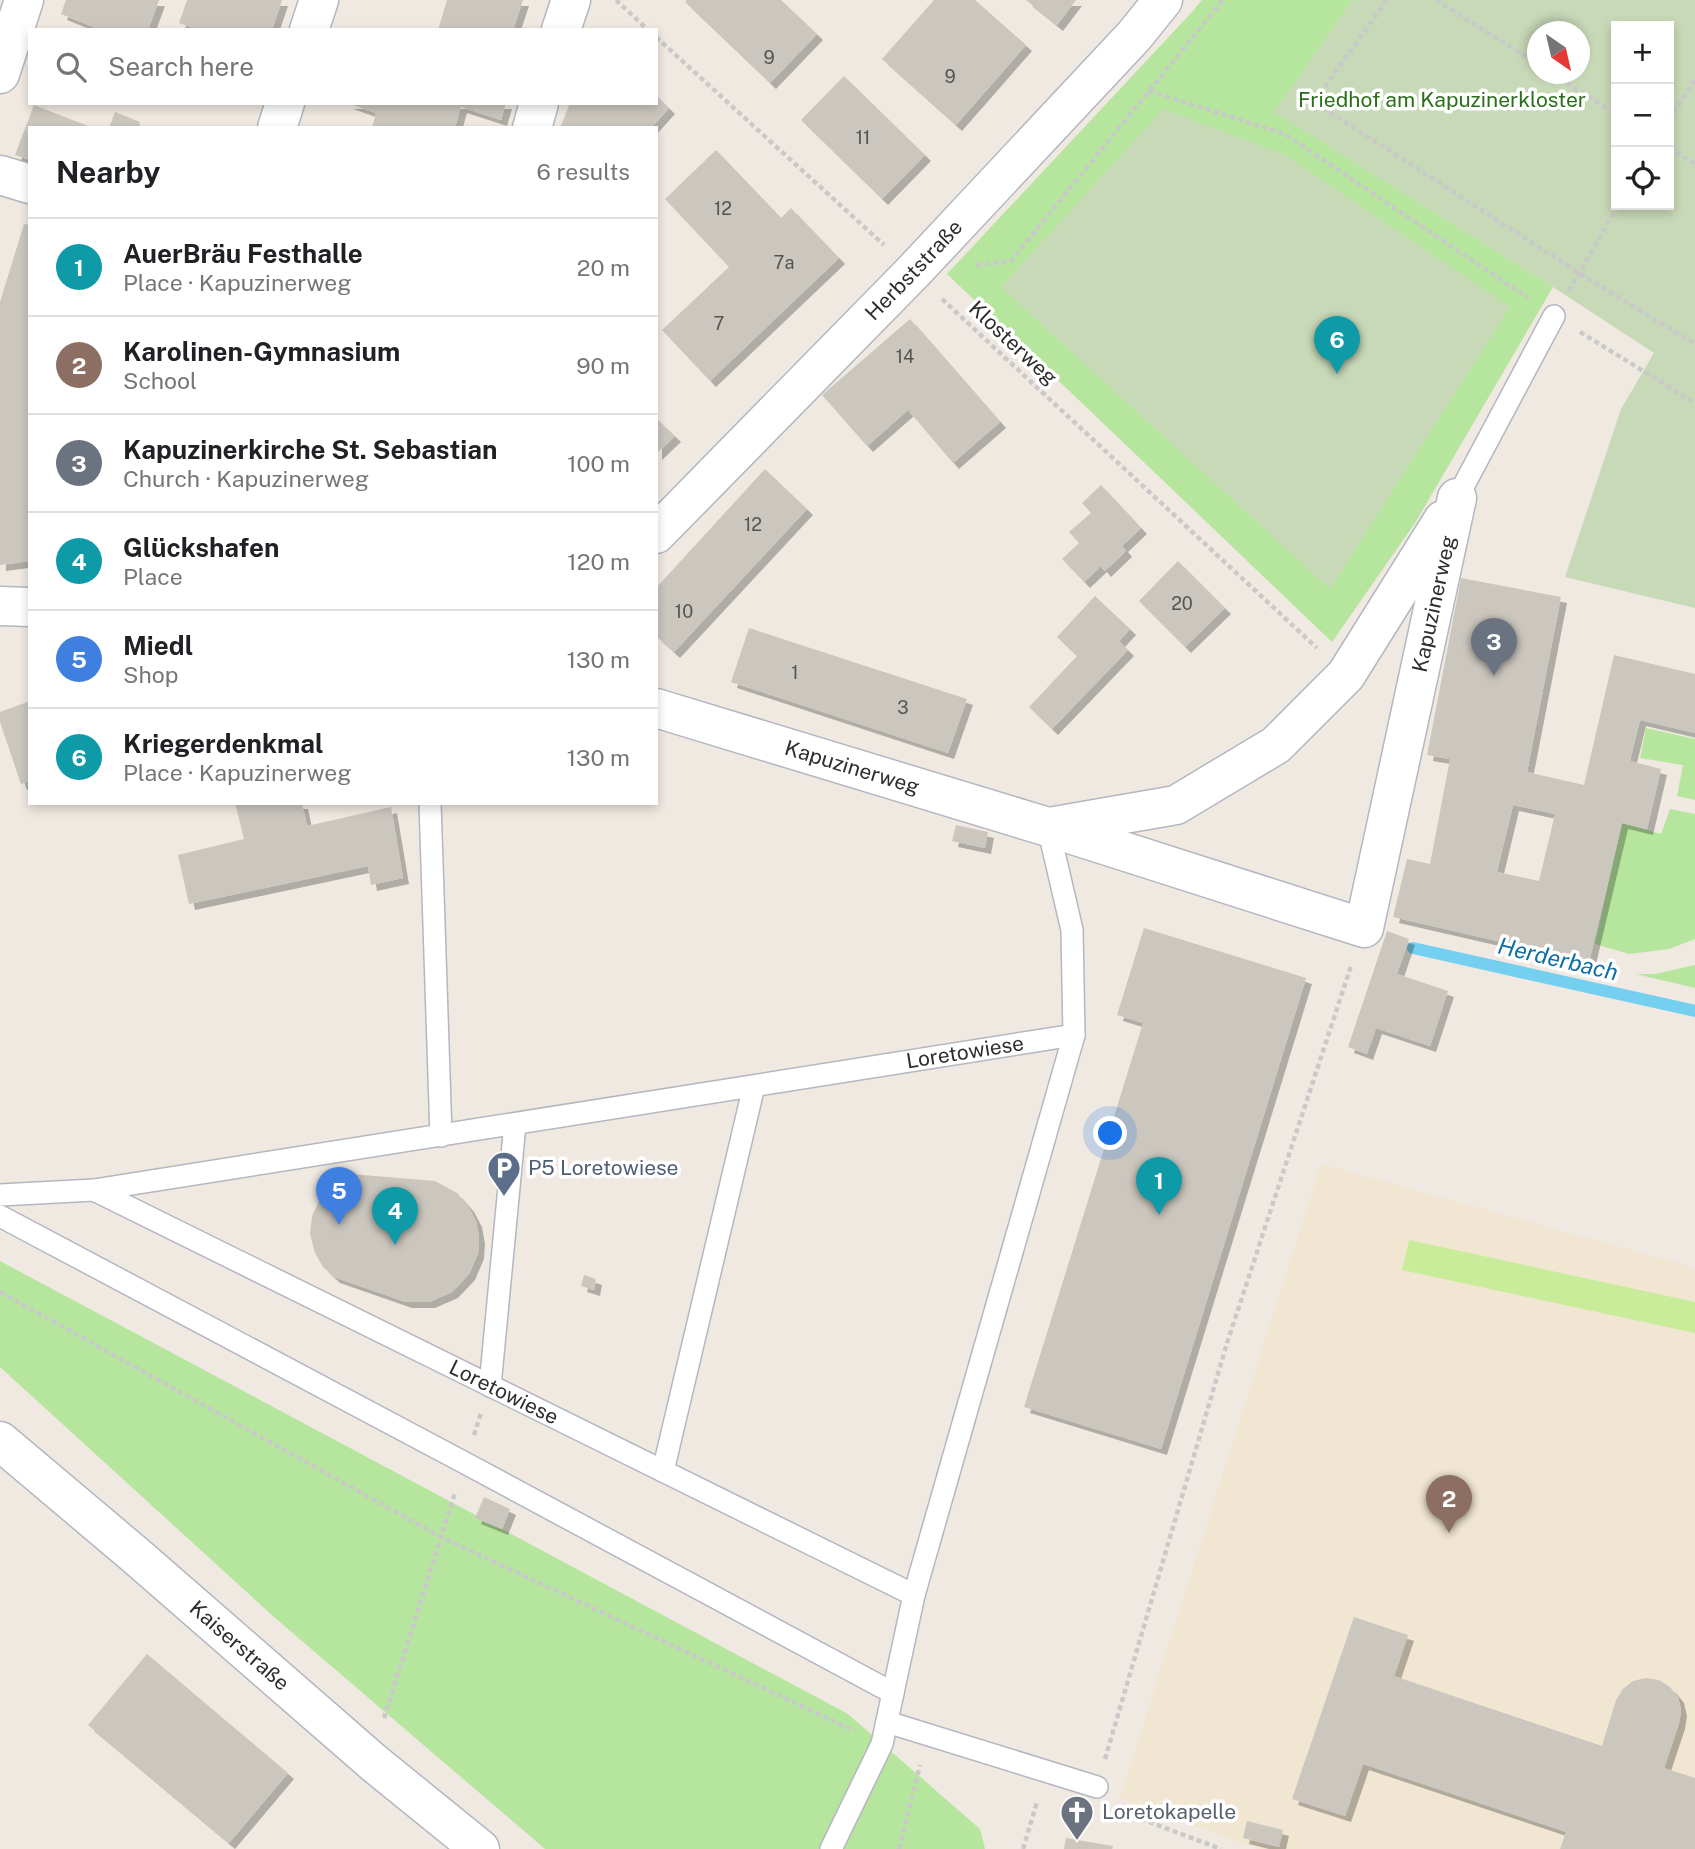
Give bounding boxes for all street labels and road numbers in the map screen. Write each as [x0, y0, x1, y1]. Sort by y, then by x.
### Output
street label: Herbststraße [860, 214, 967, 325]
street label: Klosterweg [964, 295, 1063, 390]
street label: Kapuzinerweg [1407, 533, 1461, 675]
street label: Kapuzinerweg [782, 735, 923, 799]
street label: Loretowiese [904, 1030, 1026, 1073]
street label: Loretowiese [445, 1354, 563, 1429]
street label: Kaiserstraße [185, 1595, 295, 1696]

